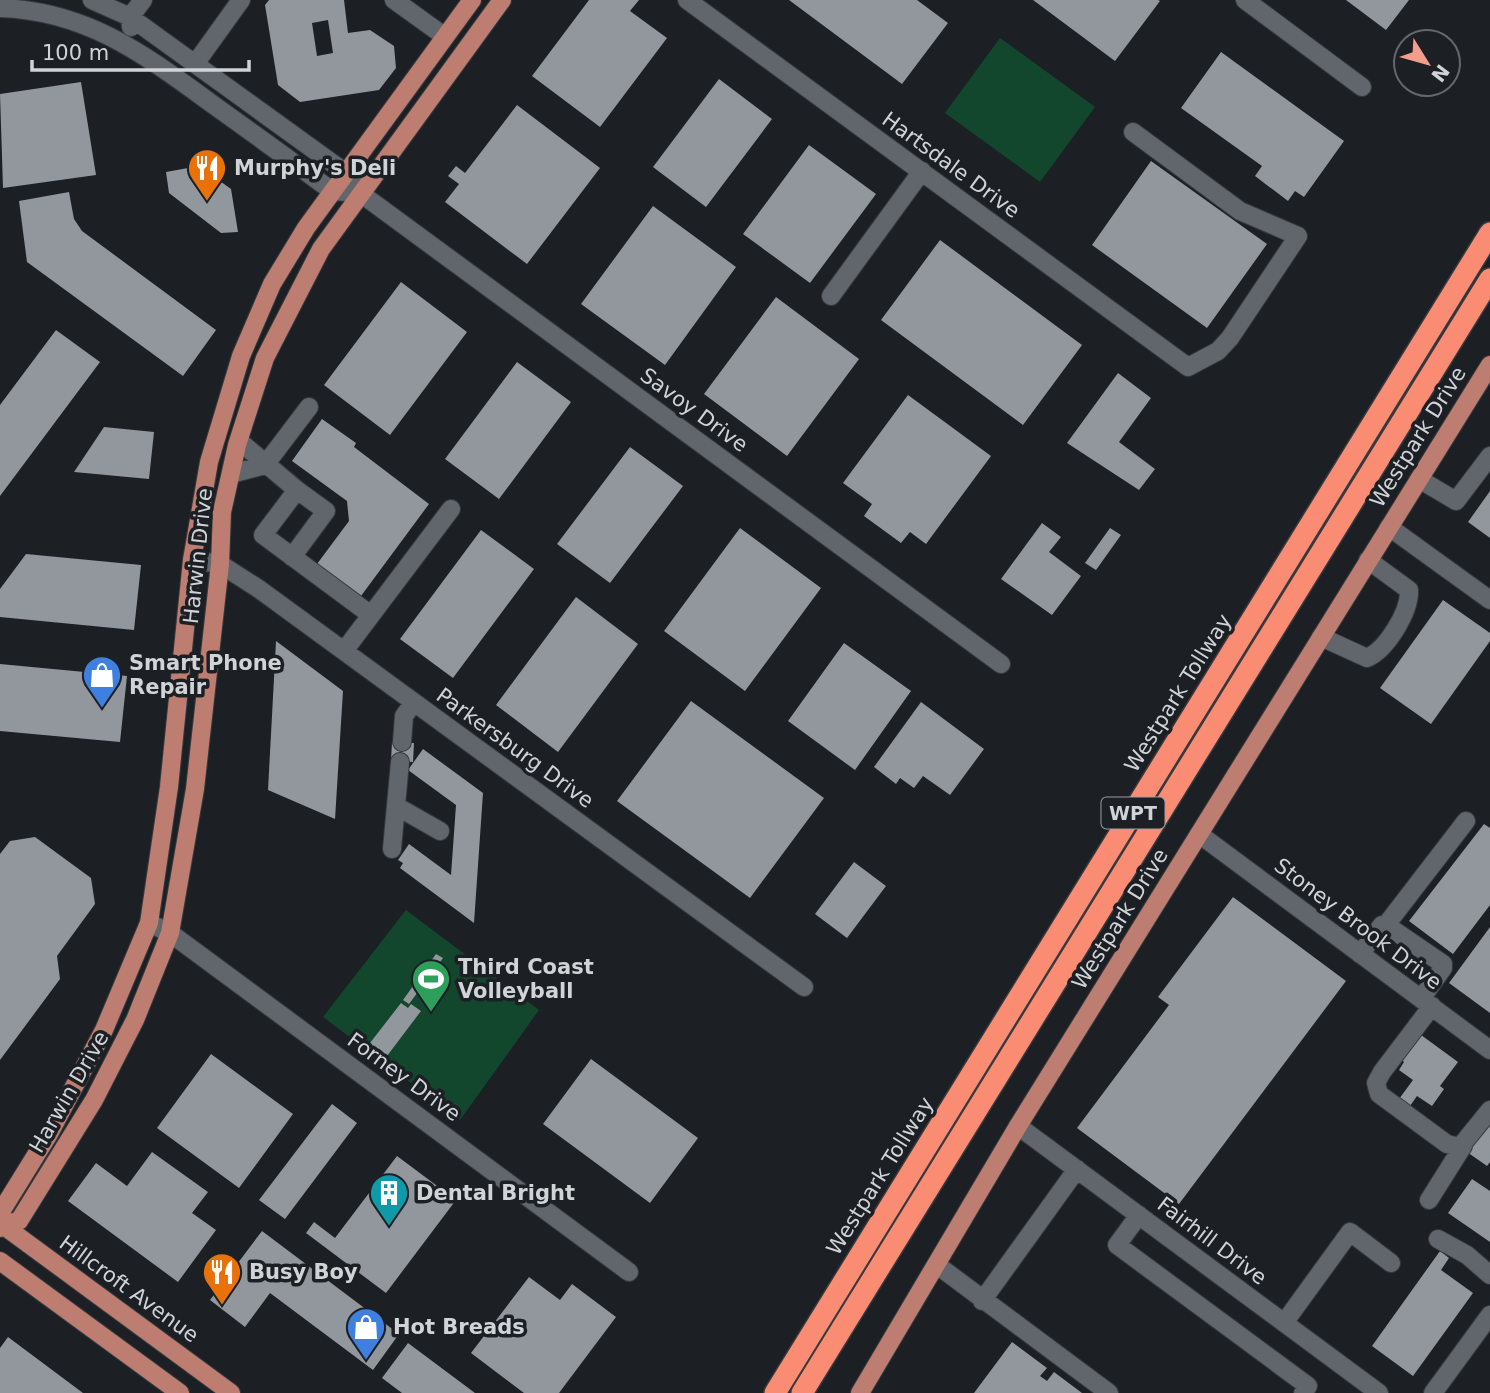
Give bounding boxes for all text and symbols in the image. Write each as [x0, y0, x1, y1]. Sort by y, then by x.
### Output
scale bar [32, 28, 248, 72]
north arrow [1392, 28, 1462, 98]
text: 100 m [42, 41, 109, 65]
text: N [1427, 60, 1454, 86]
street label: Hartsdale Drive [878, 107, 1024, 223]
restaurant icon: Murphy's Deli [186, 147, 228, 202]
place label: Murphy's Deli [234, 156, 396, 180]
street label: Westpark Drive [1365, 362, 1471, 512]
street label: Savoy Drive [636, 363, 752, 457]
street label: Harwin Drive [179, 487, 217, 625]
street label: Westpark Tollway [1120, 610, 1236, 776]
place label: Smart Phone Repair [129, 651, 282, 699]
shop icon: Smart Phone Repair [81, 654, 123, 709]
street label: Parkersburg Drive [432, 683, 598, 813]
road number: WPT [1102, 798, 1164, 828]
street label: Westpark Drive [1067, 844, 1173, 994]
street label: Stoney Brook Drive [1270, 853, 1446, 995]
place label: Third Coast Volleyball [458, 955, 594, 1003]
sports icon: Third Coast Volleyball [410, 958, 452, 1013]
street label: Harwin Drive [25, 1027, 113, 1157]
street label: Forney Drive [343, 1028, 465, 1126]
street label: Westpark Tollway [822, 1093, 938, 1259]
building icon: Dental Bright [368, 1172, 410, 1227]
place label: Dental Bright [416, 1181, 575, 1205]
street label: Fairhill Drive [1153, 1192, 1271, 1290]
street label: Hillcroft Avenue [55, 1231, 203, 1347]
restaurant icon: Busy Boy [201, 1251, 243, 1306]
place label: Busy Boy [249, 1260, 358, 1284]
shop icon: Hot Breads [345, 1306, 387, 1361]
place label: Hot Breads [393, 1315, 525, 1339]

